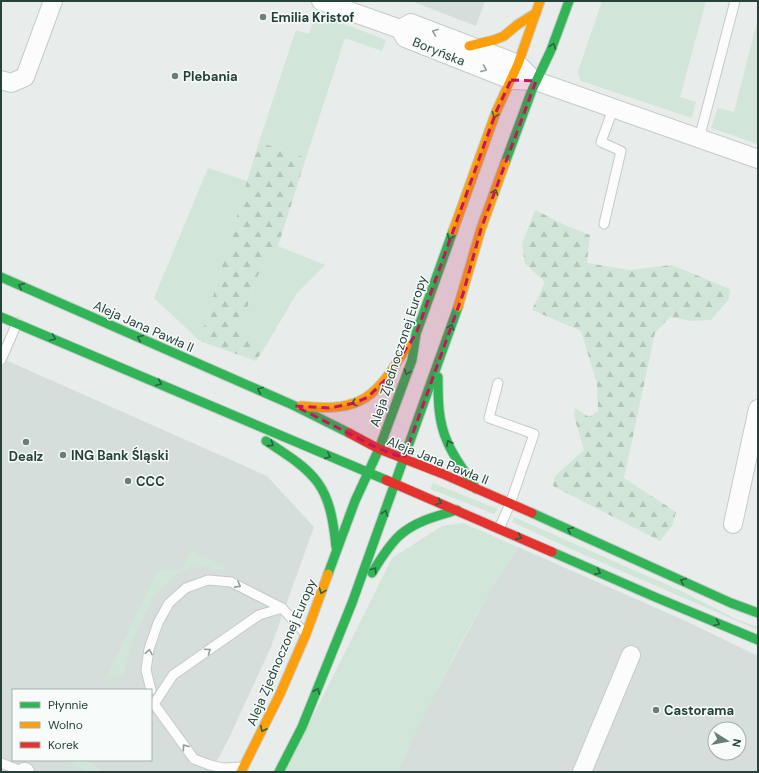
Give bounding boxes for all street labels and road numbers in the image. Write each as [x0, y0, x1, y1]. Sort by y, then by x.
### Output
street label: Boryńska [410, 33, 468, 70]
street label: Aleja Zjednoczonej Europy [366, 273, 431, 429]
street label: Aleja Jana Pawła II [91, 297, 197, 356]
street label: Aleja Jana Pawła II [384, 432, 491, 489]
street label: Aleja Zjednoczonej Europy [243, 576, 320, 728]

